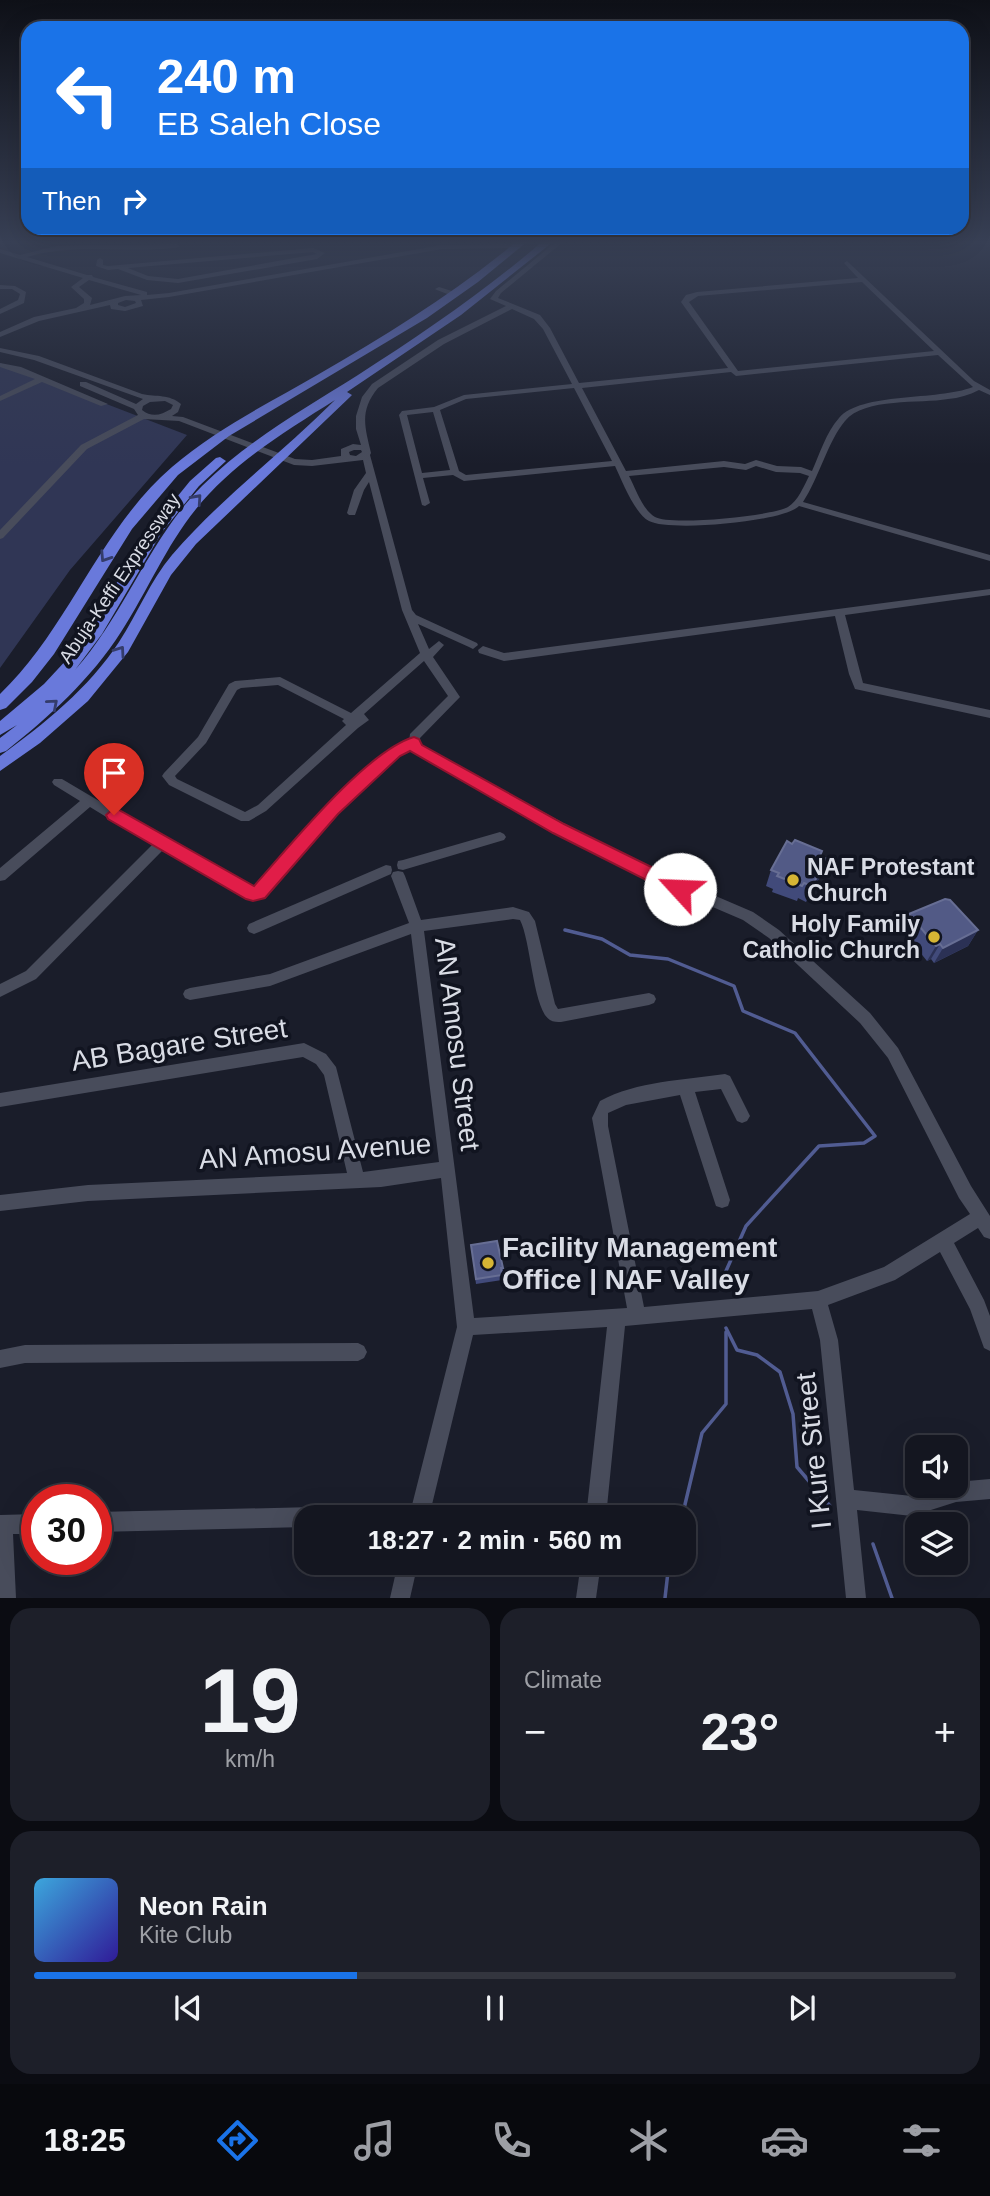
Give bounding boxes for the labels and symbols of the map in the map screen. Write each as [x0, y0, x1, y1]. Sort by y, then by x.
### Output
street label: Abuja-Keffi Expressway [55, 489, 184, 667]
one-way arrow [189, 494, 201, 507]
one-way arrow [100, 549, 113, 562]
one-way arrow [112, 646, 124, 659]
one-way arrow [45, 700, 58, 712]
pin [84, 743, 144, 815]
position arrow [643, 852, 717, 926]
place label: NAF Protestant Church [807, 854, 975, 906]
marker: NAF Protestant Church [785, 872, 801, 888]
place label: Holy Family Catholic Church [742, 911, 920, 963]
marker: Holy Family Catholic Church [926, 929, 942, 945]
street label: AN Amosu Street [429, 936, 486, 1153]
street label: AB Bagare Street [69, 1012, 289, 1077]
street label: AN Amosu Avenue [198, 1128, 432, 1175]
place label: Facility Management Office | NAF Valley [502, 1232, 777, 1295]
marker: Facility Management Office | NAF Valley [480, 1255, 496, 1271]
street label: I Kure Street [790, 1371, 837, 1531]
speed limit sign: 30 [21, 1484, 112, 1575]

